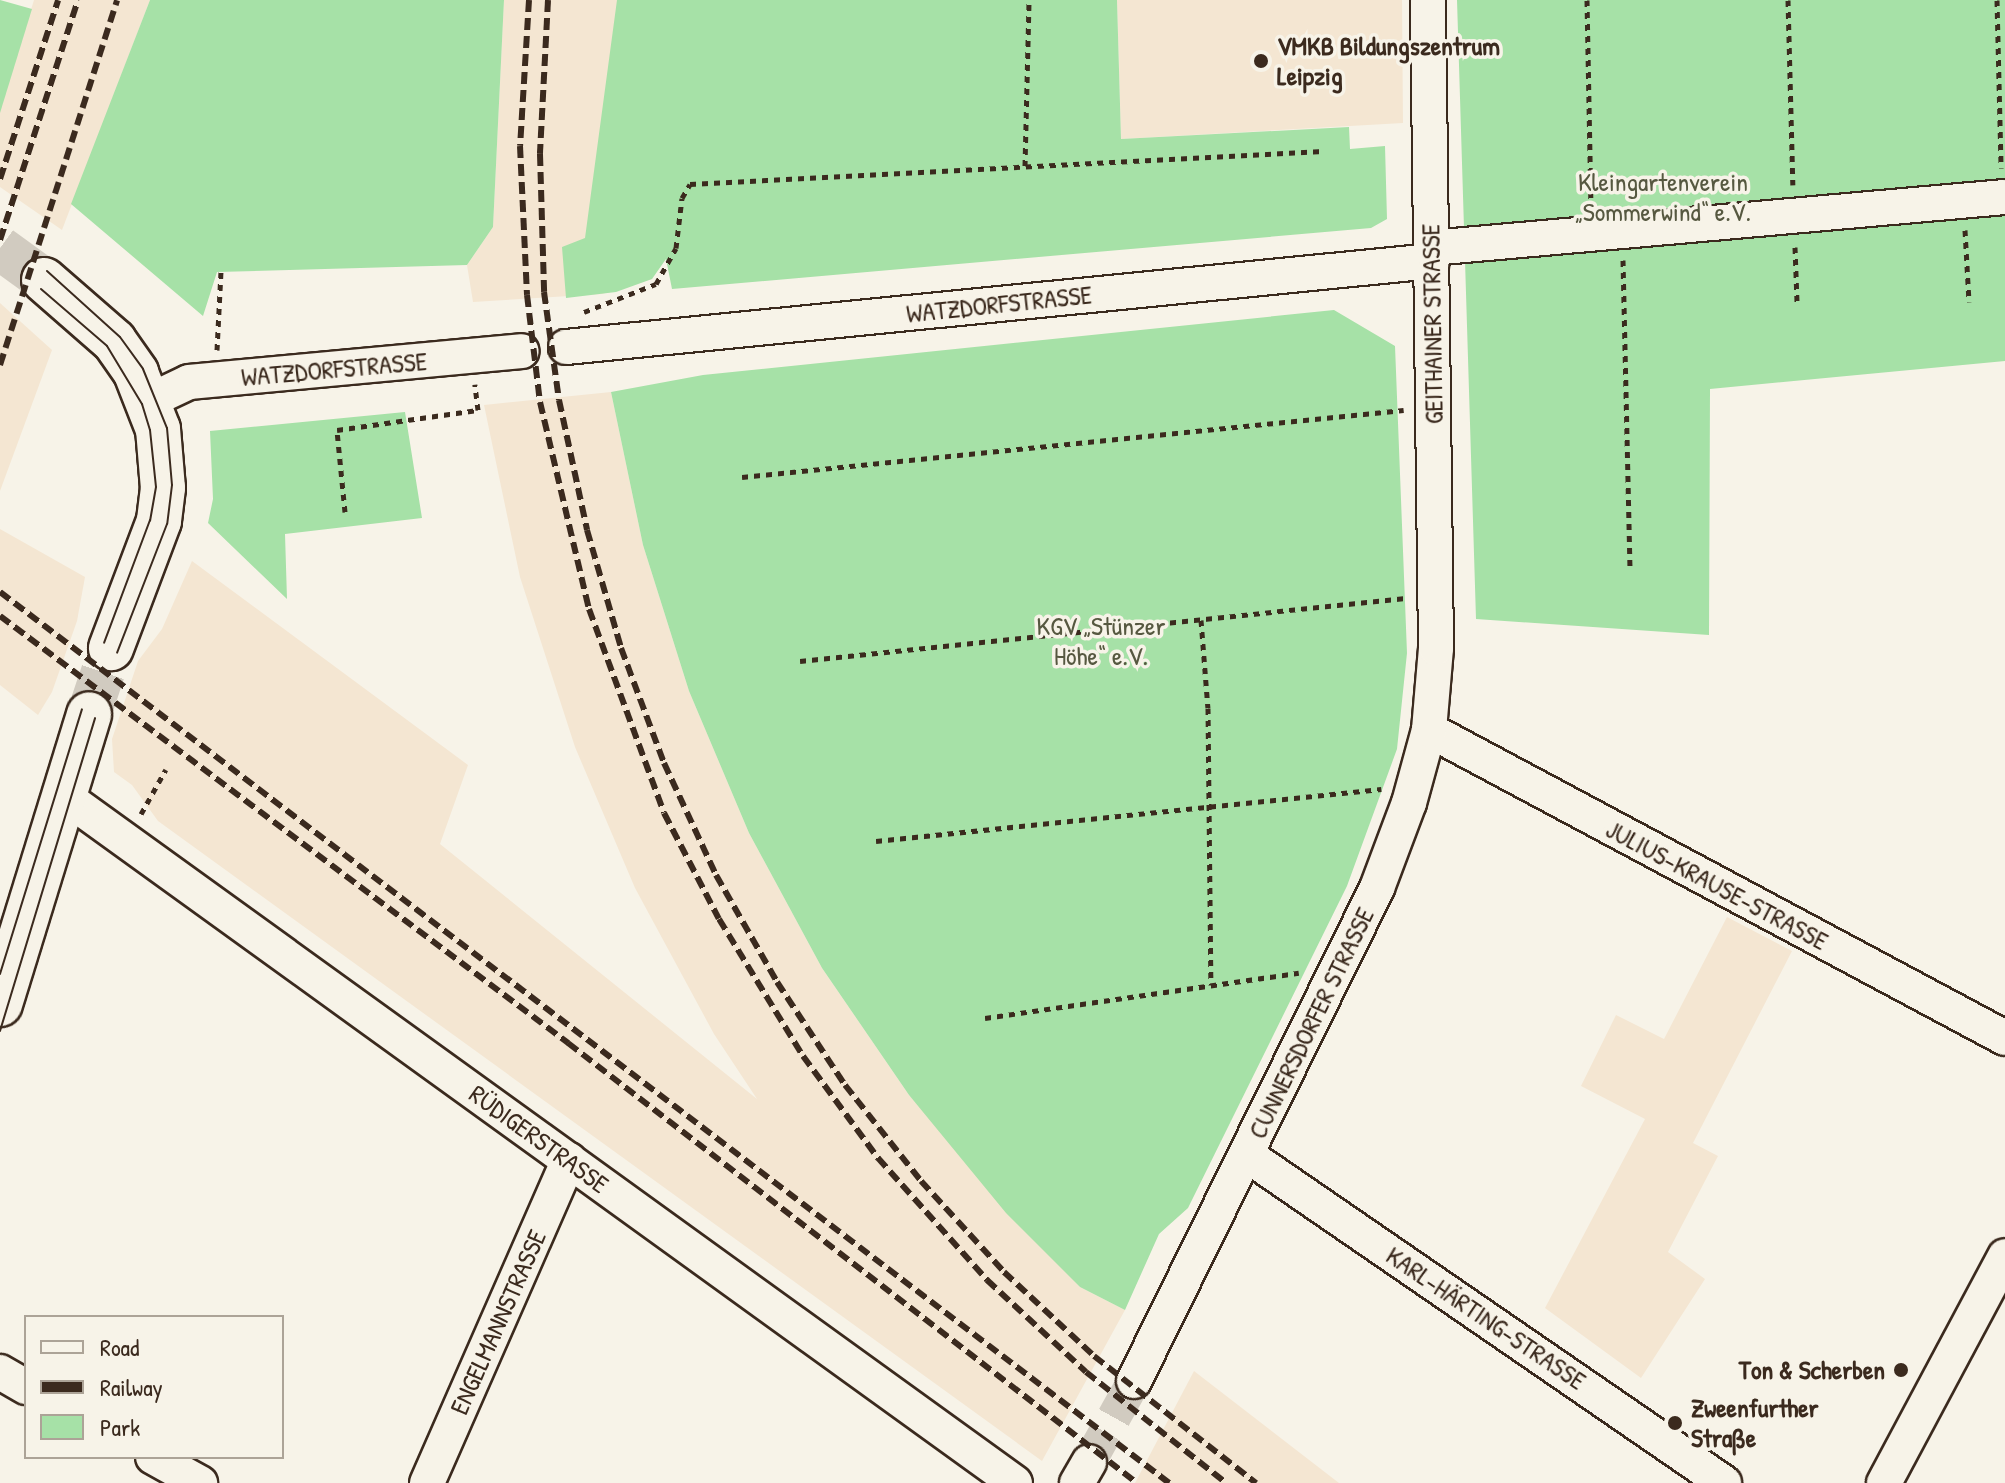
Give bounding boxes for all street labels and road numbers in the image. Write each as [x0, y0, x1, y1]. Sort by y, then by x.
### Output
street label: GEITHAINER STRASSE [1415, 224, 1449, 424]
street label: WATZDORFSTRASSE [905, 279, 1093, 329]
street label: WATZDORFSTRASSE [240, 345, 428, 393]
street label: JULIUS-KRAUSE-STRASSE [1601, 813, 1833, 957]
street label: CUNNERSDORFER STRASSE [1242, 902, 1380, 1144]
street label: RÜDIGERSTRASSE [463, 1078, 615, 1200]
street label: ENGELMANNSTRASSE [443, 1225, 553, 1419]
street label: KARL-HÄRTING-STRASSE [1380, 1240, 1592, 1396]

